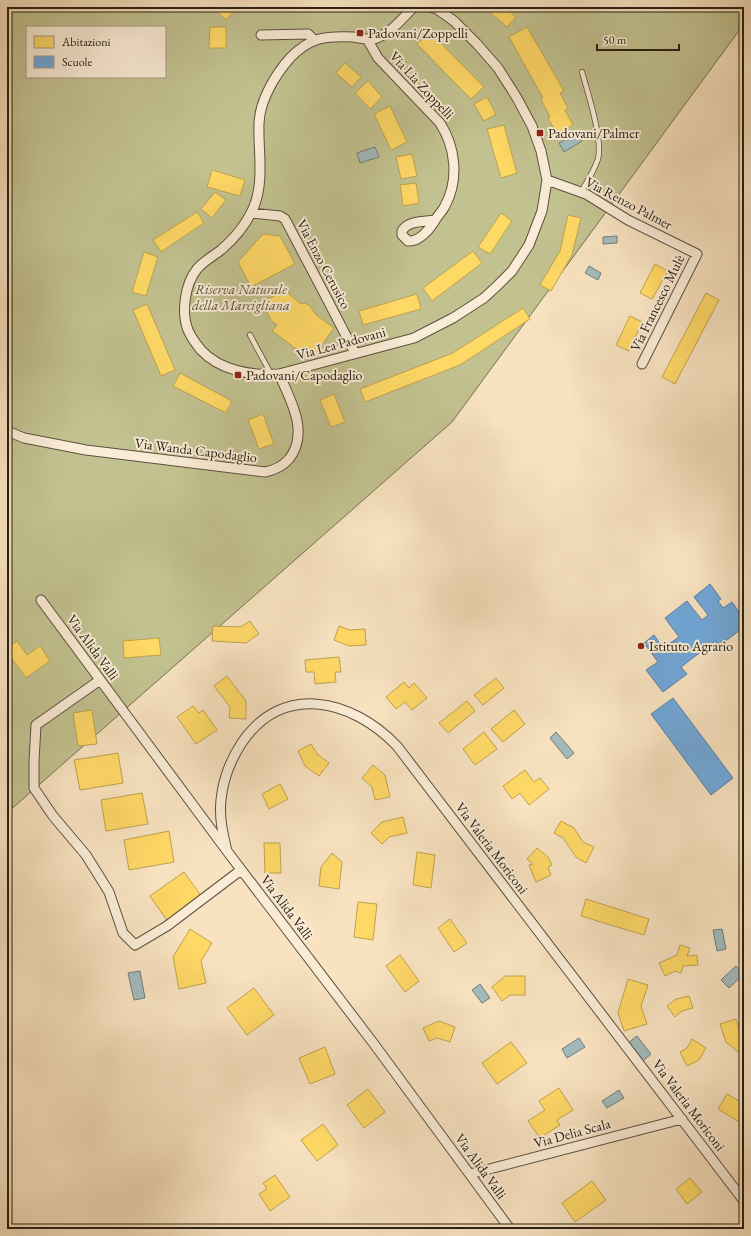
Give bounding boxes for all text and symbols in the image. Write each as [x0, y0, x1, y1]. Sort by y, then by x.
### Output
place label: Padovani/Zoppelli [368, 24, 468, 42]
legend [26, 26, 166, 78]
scale bar [597, 26, 679, 52]
marker: Padovani/Zoppelli [355, 28, 365, 38]
text: 50 m [603, 32, 627, 48]
text: Abitazioni [61, 34, 110, 50]
street label: Via Lia Zoppelli [386, 47, 458, 123]
text: Scuole [62, 54, 92, 70]
place label: Padovani/Palmer [548, 124, 640, 142]
marker: Padovani/Palmer [535, 128, 545, 138]
street label: Via Renzo Palmer [582, 173, 676, 234]
street label: Via Enzo Cerusico [293, 216, 355, 312]
street label: Via Francesco Mulè [626, 251, 688, 354]
park label: Riserva Naturale della Marcigliana [192, 280, 290, 314]
street label: Via Lea Padovani [294, 322, 388, 364]
place label: Padovani/Capodaglio [246, 366, 363, 384]
marker: Padovani/Capodaglio [233, 370, 243, 380]
street label: Via Wanda Capodaglio [134, 434, 258, 466]
street label: Via Alida Valli [63, 611, 123, 684]
place label: Istituto Agrario [649, 637, 733, 655]
marker: Istituto Agrario [636, 641, 646, 651]
street label: Via Valeria Moriconi [452, 799, 533, 898]
street label: Via Alida Valli [257, 871, 318, 943]
street label: Via Valeria Moriconi [649, 1056, 730, 1155]
street label: Via Delia Scala [532, 1114, 613, 1152]
street label: Via Alida Valli [451, 1130, 511, 1203]

